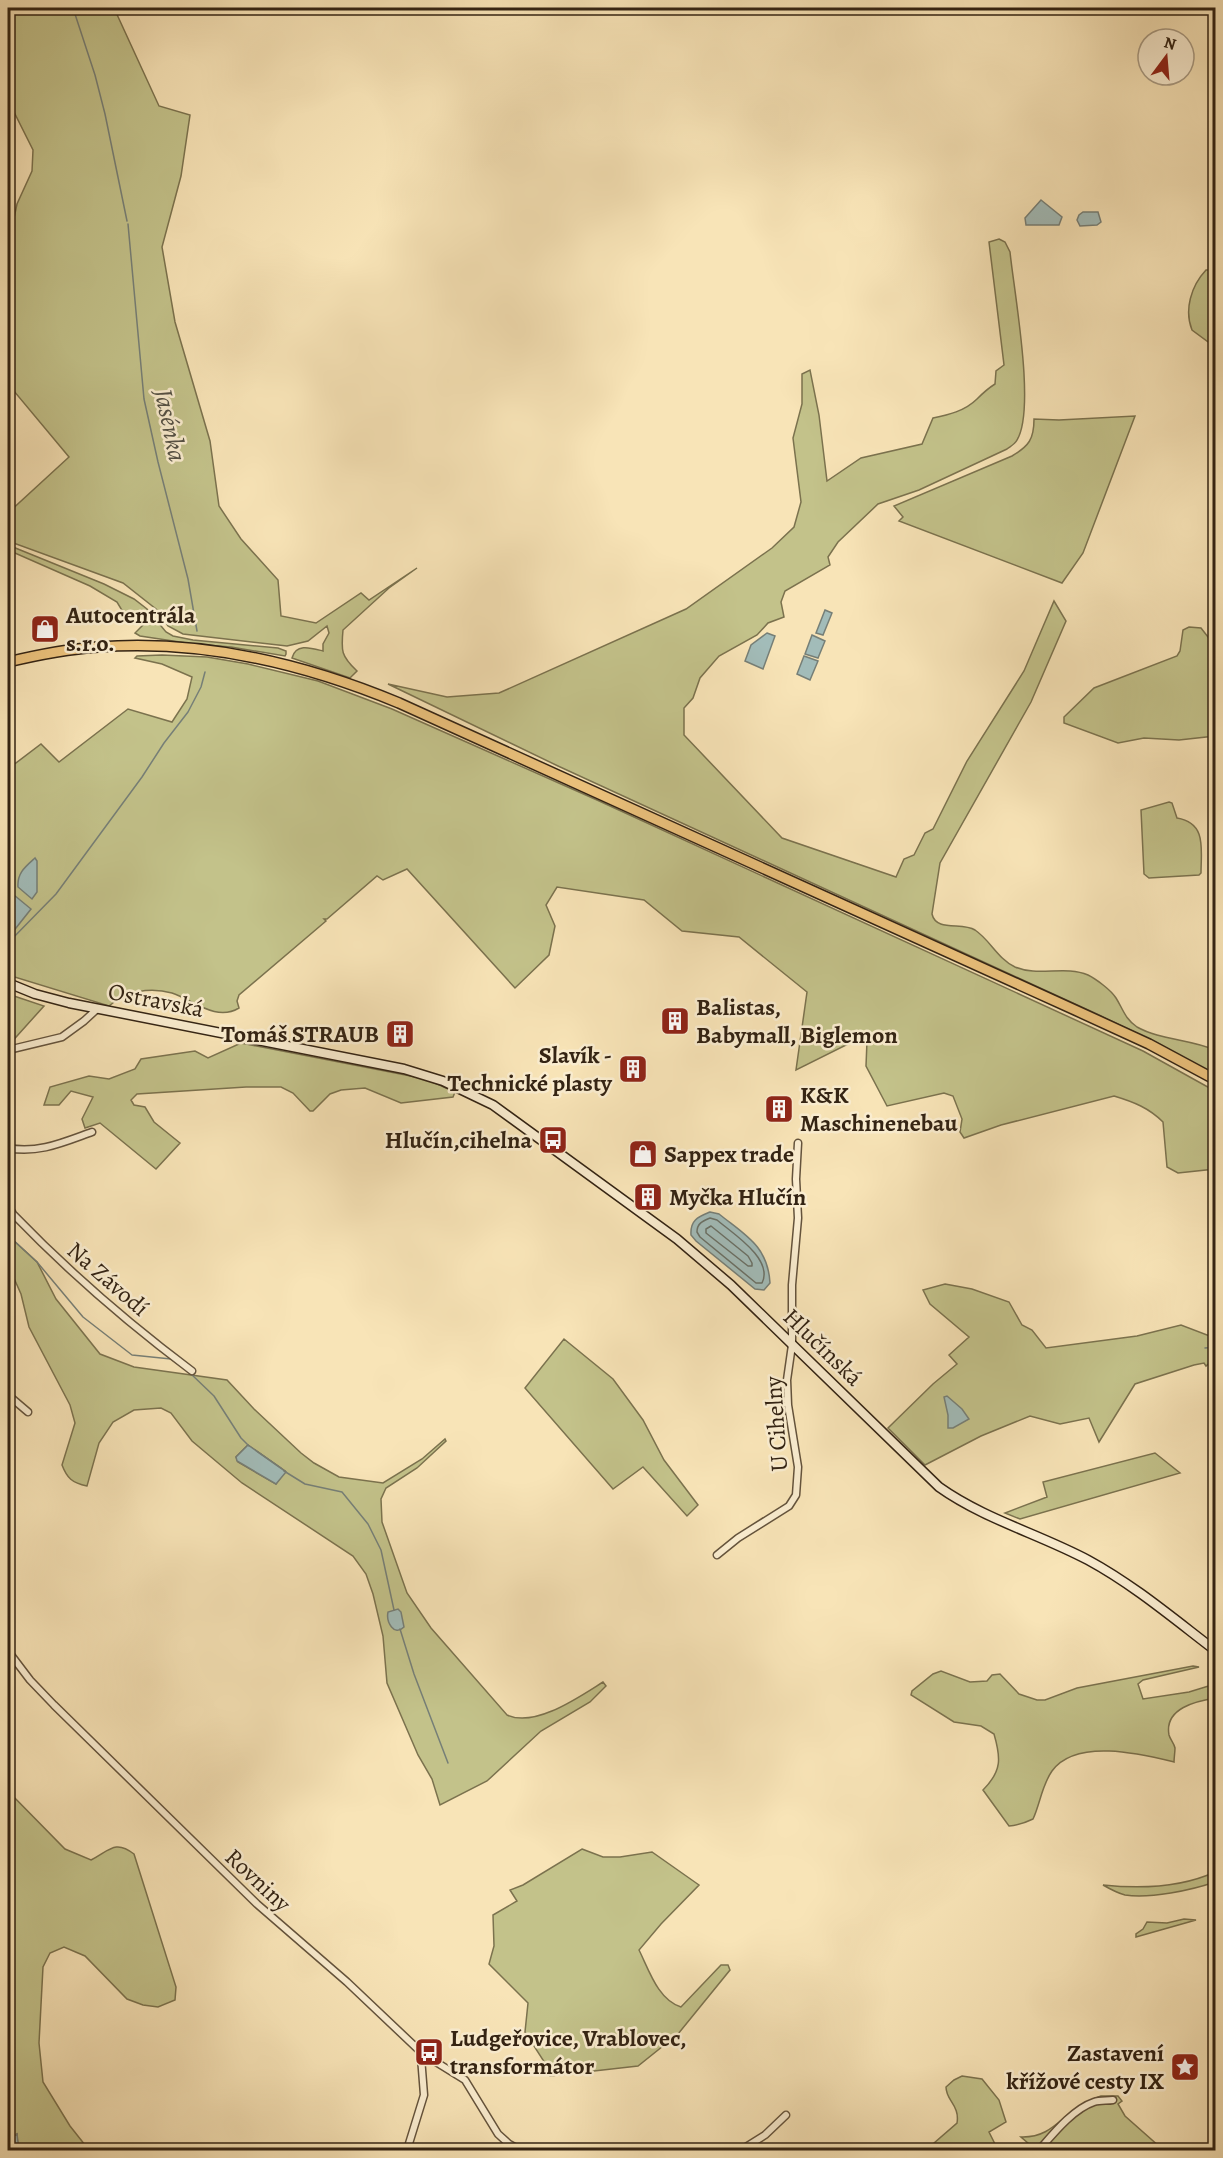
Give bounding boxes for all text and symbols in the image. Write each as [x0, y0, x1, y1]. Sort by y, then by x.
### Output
north arrow [1136, 27, 1196, 87]
text: N [1161, 31, 1179, 56]
water label: Jasénka [146, 385, 195, 465]
place label: Autocentrála s.r.o. [65, 599, 196, 659]
shop icon: Autocentrála s.r.o. [29, 613, 61, 645]
street label: Ostravská [105, 975, 207, 1025]
place label: Balistas, Babymall, Biglemon [696, 991, 898, 1051]
building icon: Balistas, Babymall, Biglemon [659, 1005, 691, 1037]
place label: Tomáš STRAUB [221, 1018, 379, 1050]
building icon: Tomáš STRAUB [384, 1018, 416, 1050]
place label: Slavík - Technické plasty [447, 1039, 613, 1099]
building icon: Slavík - Technické plasty [617, 1053, 649, 1085]
place label: K&K Maschinenebau [800, 1079, 959, 1139]
building icon: K&K Maschinenebau [763, 1093, 795, 1125]
place label: Hlučín,cihelna [385, 1124, 532, 1156]
bus stop icon: Hlučín,cihelna [537, 1124, 569, 1156]
shop icon: Sappex trade [627, 1138, 659, 1170]
place label: Sappex trade [664, 1138, 794, 1170]
building icon: Myčka Hlučín [632, 1181, 664, 1213]
place label: Myčka Hlučín [669, 1181, 807, 1213]
street label: Na Závodí [60, 1234, 156, 1324]
street label: Hlučínská [776, 1301, 870, 1394]
street label: U Cihelny [757, 1375, 795, 1473]
street label: Rovniny [218, 1841, 298, 1919]
place label: Ludgeřovice, Vrablovec, transformátor [450, 2022, 687, 2082]
bus stop icon: Ludgeřovice, Vrablovec, transformátor [413, 2036, 445, 2068]
place label: Zastavení křížové cesty IX [1006, 2037, 1165, 2097]
place icon: Zastavení křížové cesty IX [1169, 2051, 1201, 2083]

